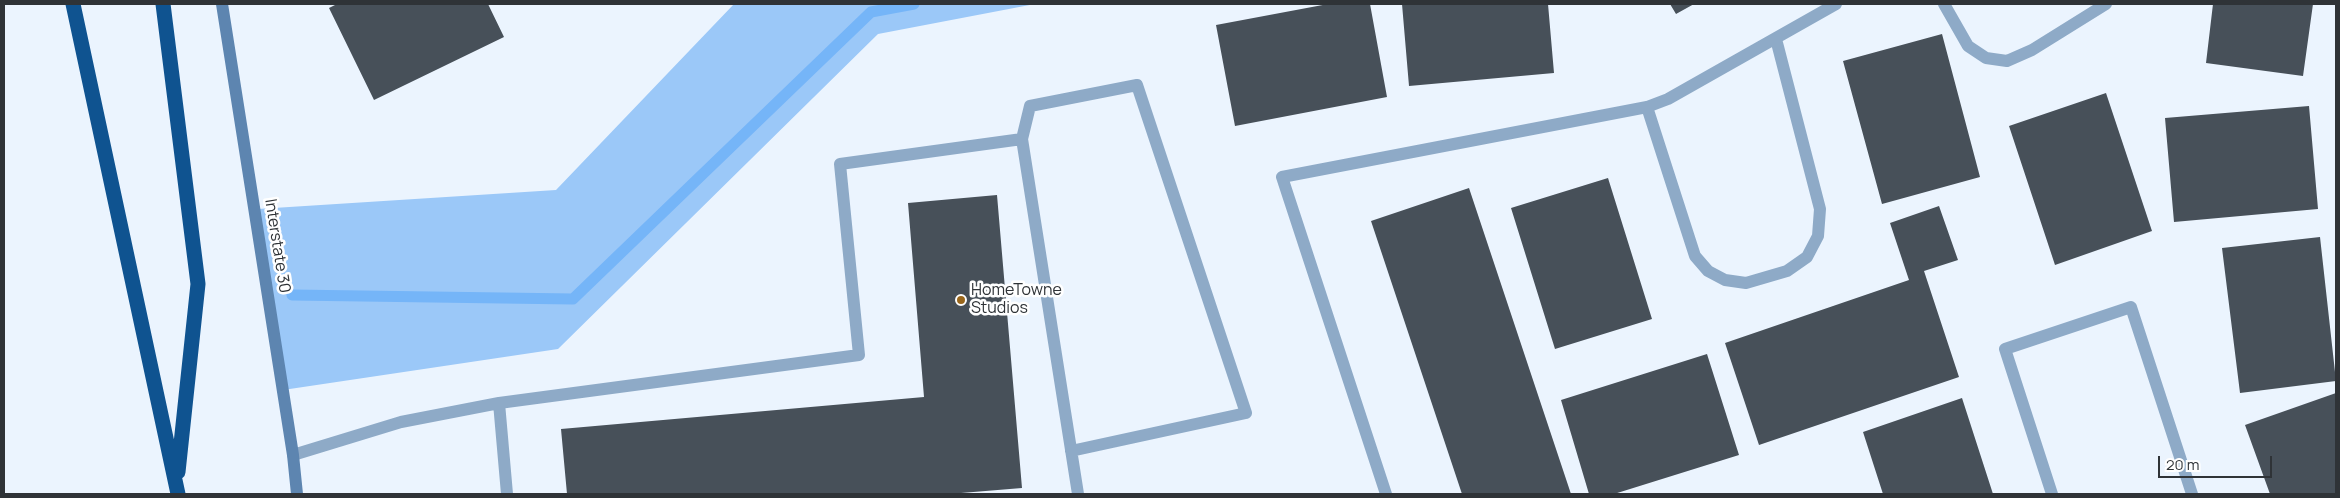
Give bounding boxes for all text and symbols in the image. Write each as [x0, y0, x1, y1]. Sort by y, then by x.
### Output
street label: Interstate 30 [260, 198, 294, 294]
place label: HomeTowne Studios [971, 281, 1062, 319]
marker: HomeTowne Studios [955, 294, 967, 306]
scale bar [2160, 446, 2274, 478]
text: 20 m [2166, 454, 2199, 475]

